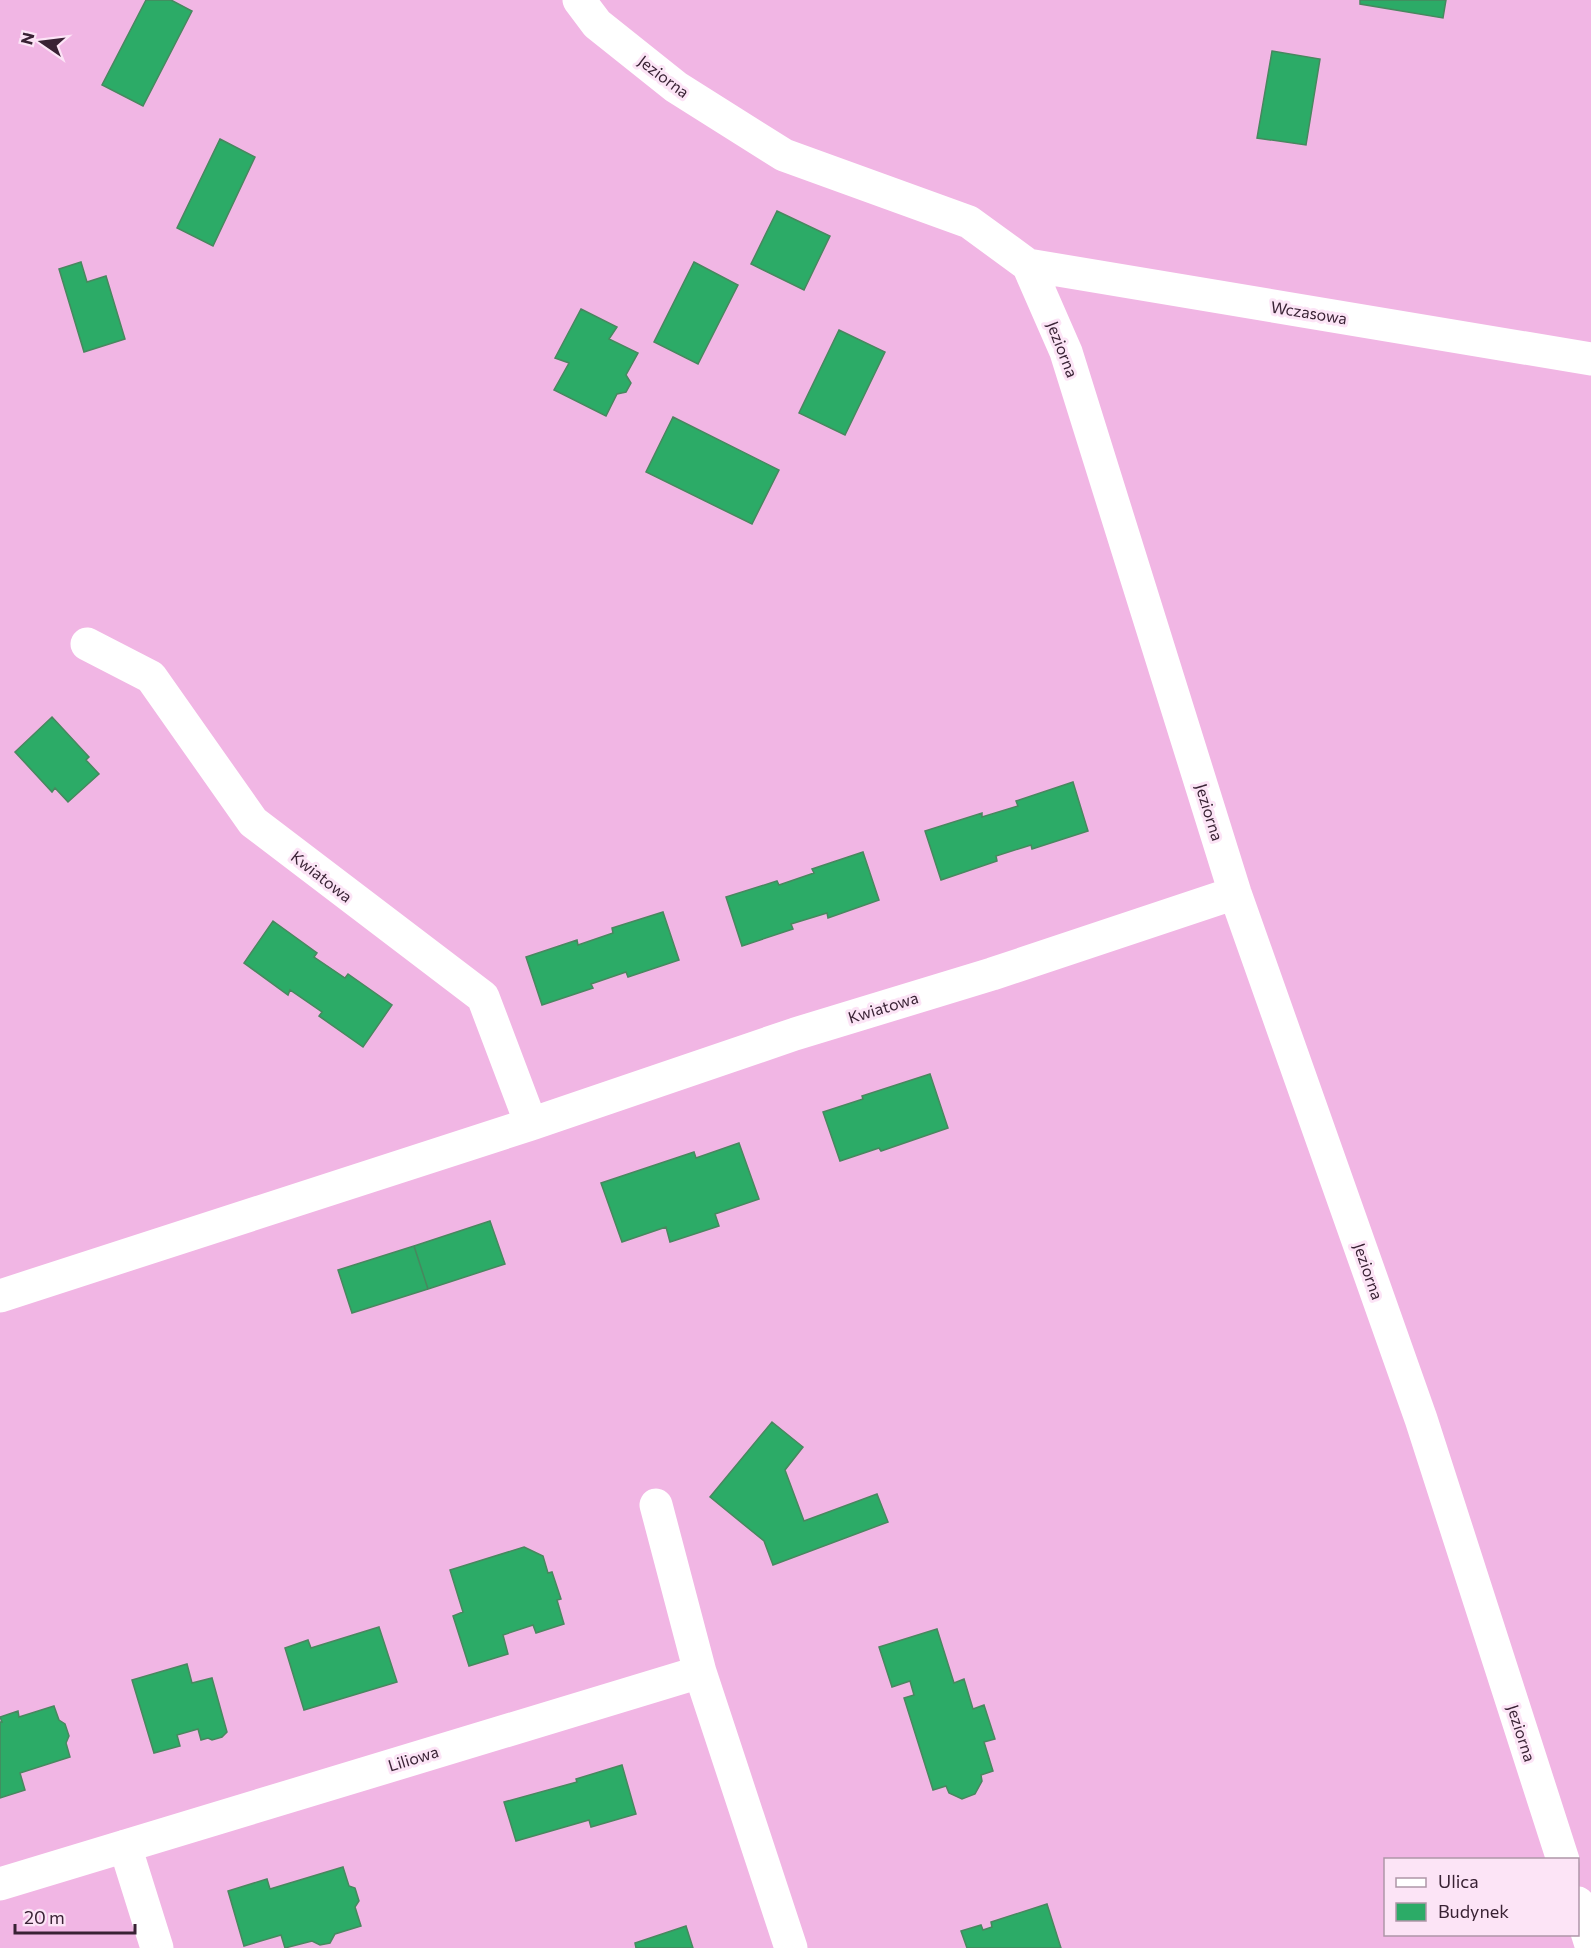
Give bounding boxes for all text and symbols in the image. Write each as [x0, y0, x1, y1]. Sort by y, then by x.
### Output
north arrow [12, 12, 72, 72]
text: N [16, 30, 38, 46]
street label: Jeziorna [635, 51, 693, 101]
street label: Wczasowa [1269, 297, 1349, 327]
street label: Jeziorna [1044, 318, 1082, 380]
street label: Jeziorna [1192, 781, 1228, 843]
street label: Kwiatowa [288, 846, 356, 906]
street label: Kwiatowa [846, 987, 920, 1027]
street label: Jeziorna [1350, 1240, 1388, 1302]
street label: Jeziorna [1504, 1702, 1540, 1764]
street label: Liliowa [385, 1741, 441, 1775]
legend [1384, 1858, 1579, 1936]
text: Ulica [1438, 1870, 1479, 1892]
scale bar [15, 1897, 135, 1935]
text: Budynek [1438, 1900, 1509, 1922]
text: 20 m [24, 1906, 65, 1928]

